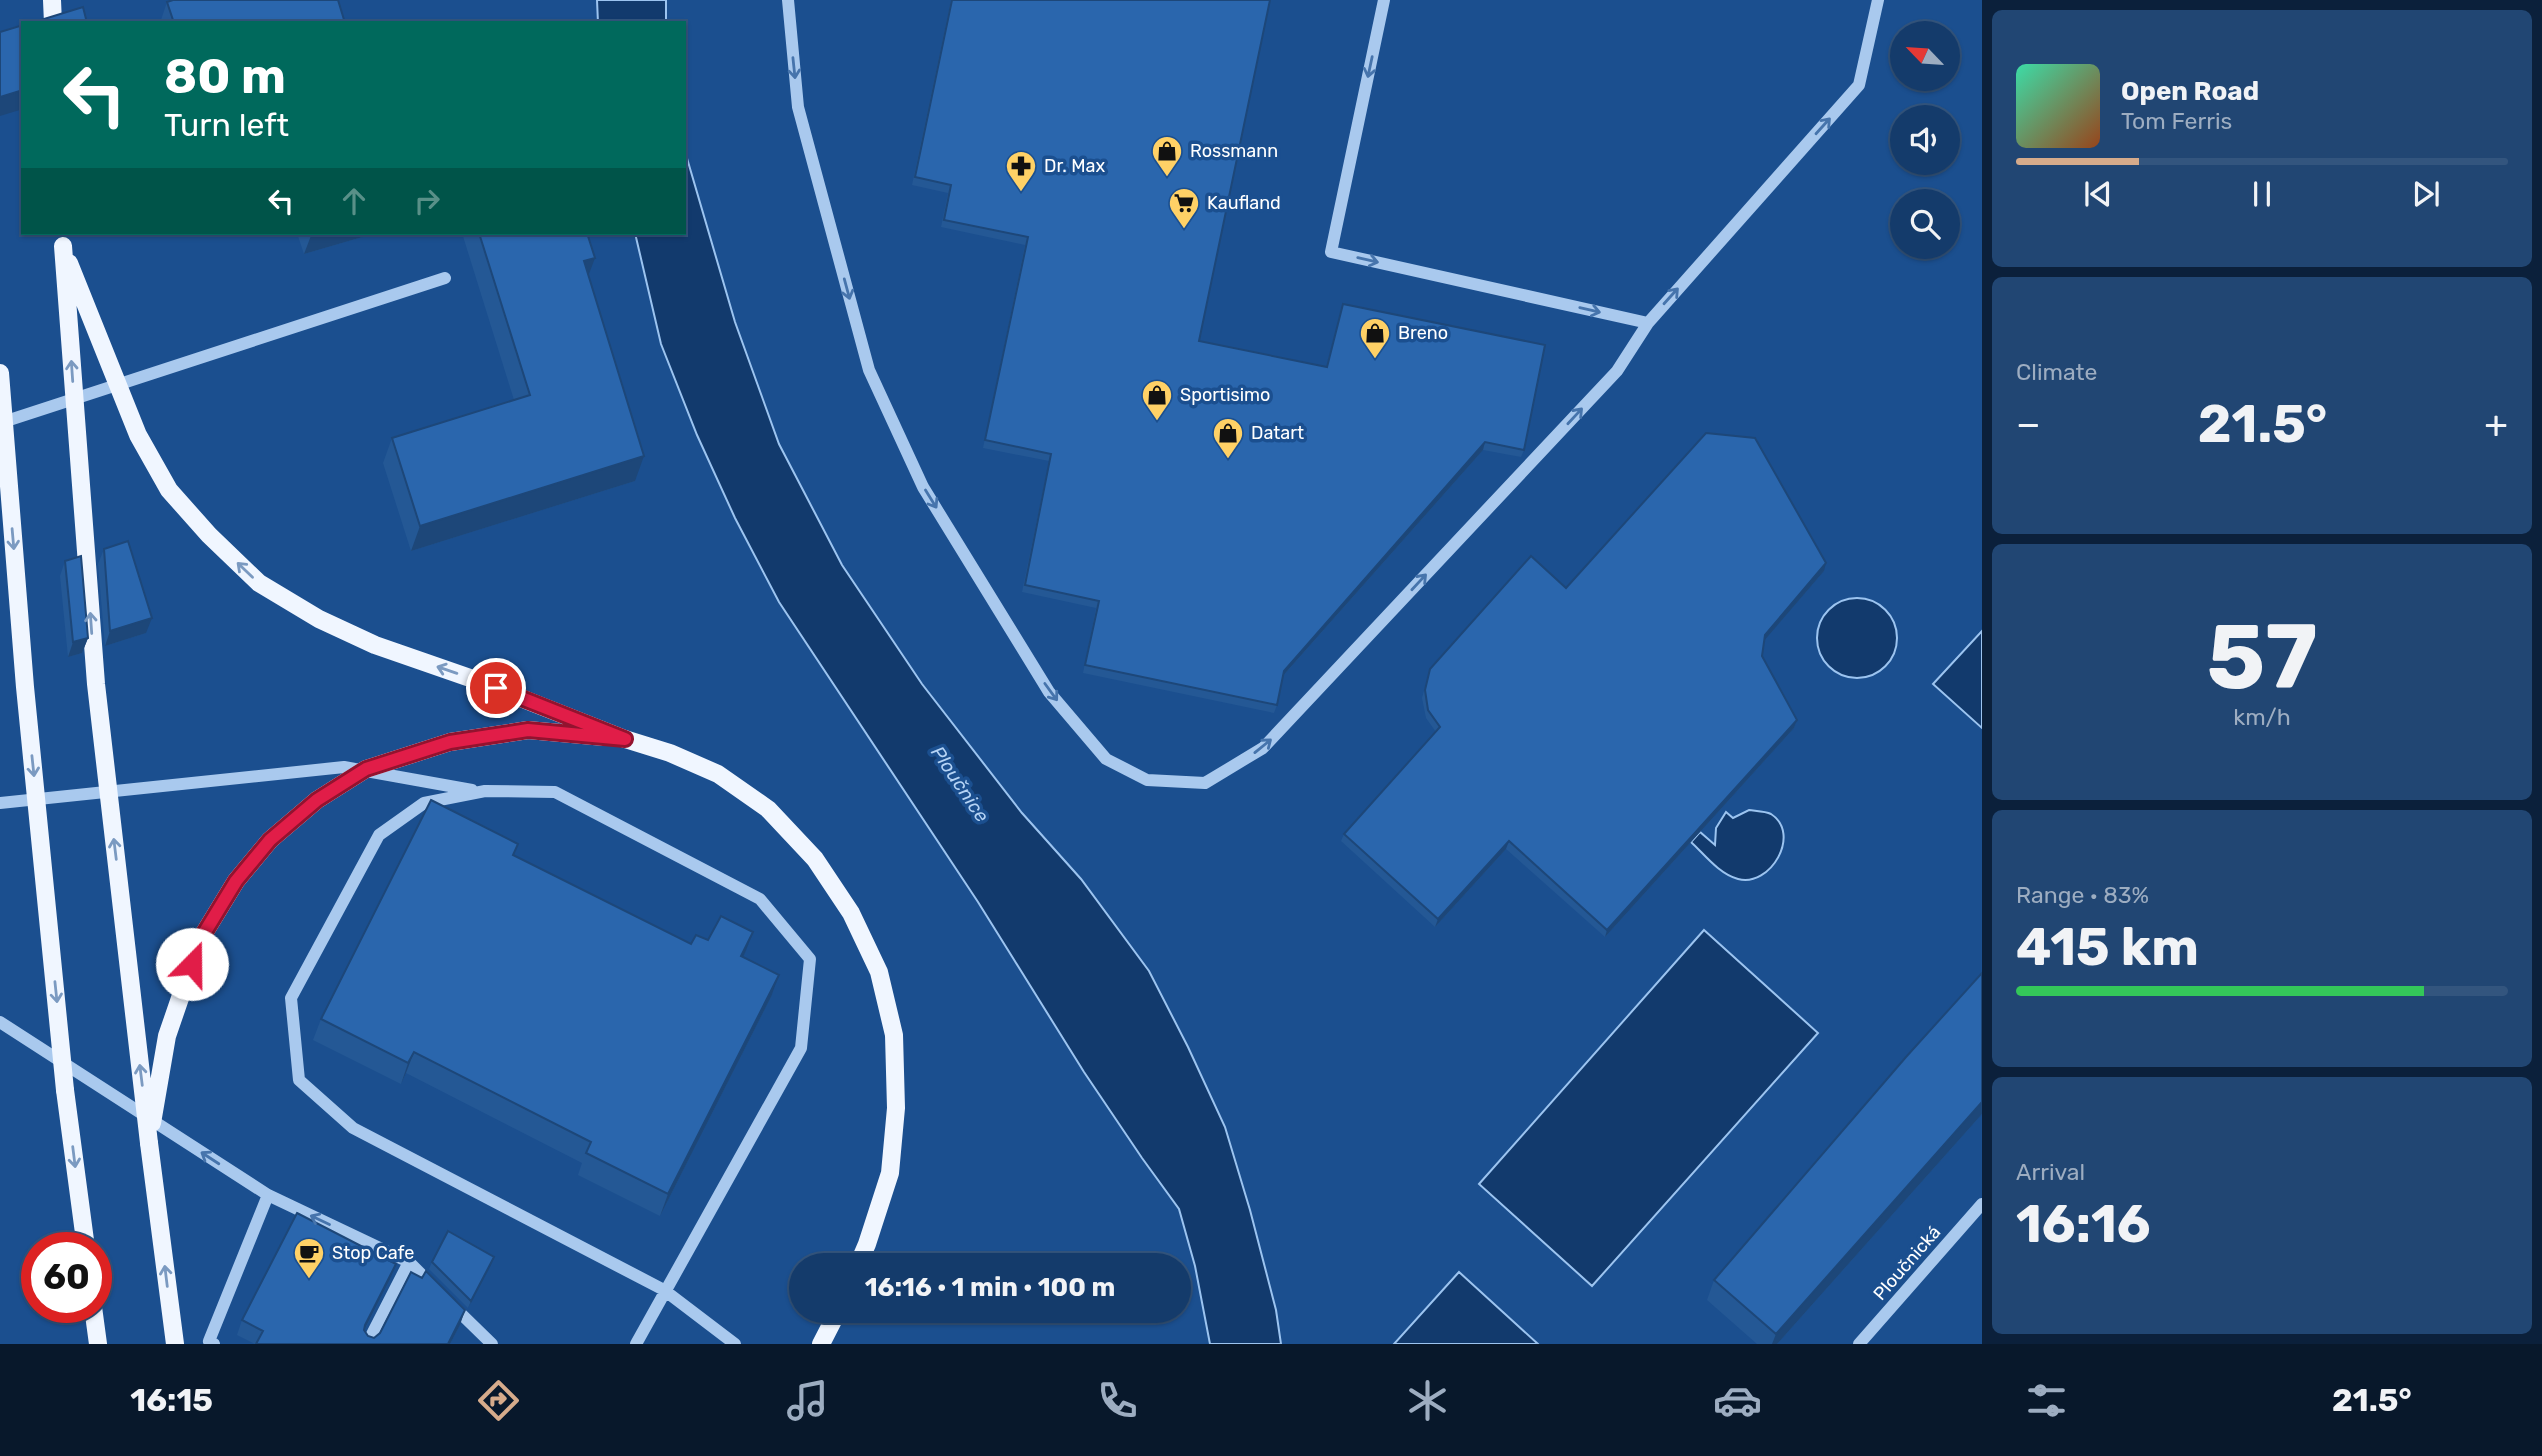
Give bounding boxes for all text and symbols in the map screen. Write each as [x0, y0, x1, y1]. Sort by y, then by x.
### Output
north arrow [1890, 21, 1960, 91]
map controls [1890, 21, 1960, 259]
text: 80 m [164, 47, 286, 105]
icon: left [49, 49, 140, 140]
one-way arrow [1362, 55, 1376, 78]
one-way arrow [787, 56, 800, 79]
text: Open Road [2121, 76, 2259, 107]
button: sound [1890, 105, 1960, 175]
text: Turn left [164, 106, 289, 144]
text: Tom Ferris [2121, 107, 2232, 135]
one-way arrow [1815, 117, 1831, 135]
shop icon: Rossmann [1150, 134, 1184, 178]
place label: Rossmann [1190, 140, 1278, 162]
pharmacy icon: Dr. Max [1004, 149, 1038, 193]
place label: Dr. Max [1044, 155, 1105, 177]
icon: previous [2079, 175, 2117, 213]
icon: pause [2243, 175, 2281, 213]
icon: next [2407, 175, 2445, 213]
icon: left [262, 182, 300, 220]
icon: ahead [335, 182, 373, 220]
icon: right [408, 182, 446, 220]
supermarket icon: Kaufland [1167, 186, 1201, 230]
button: search [1890, 189, 1960, 259]
place label: Kaufland [1207, 192, 1281, 214]
one-way arrow [1356, 254, 1379, 267]
one-way arrow [841, 277, 854, 300]
one-way arrow [1663, 287, 1679, 305]
one-way arrow [1578, 304, 1601, 317]
shop icon: Breno [1358, 316, 1392, 360]
place label: Breno [1398, 322, 1448, 344]
text: Climate [2016, 358, 2097, 386]
one-way arrow [65, 360, 78, 383]
shop icon: Sportisimo [1140, 378, 1174, 422]
place label: Sportisimo [1180, 384, 1270, 406]
text: 21.5° [2198, 393, 2327, 455]
text: − [2016, 401, 2041, 447]
text: + [2484, 401, 2508, 447]
one-way arrow [1567, 407, 1583, 425]
shop icon: Datart [1211, 416, 1245, 460]
place label: Datart [1251, 422, 1304, 444]
one-way arrow [924, 489, 938, 509]
one-way arrow [7, 527, 20, 550]
one-way arrow [237, 561, 254, 578]
one-way arrow [1411, 574, 1428, 591]
text: 57 [2207, 603, 2317, 711]
one-way arrow [84, 612, 97, 634]
pin [466, 658, 526, 718]
one-way arrow [436, 663, 458, 675]
icon: arrive [477, 669, 515, 707]
one-way arrow [1043, 682, 1058, 701]
text: km/h [2233, 703, 2291, 731]
one-way arrow [1253, 739, 1271, 754]
water label: Ploučnice [926, 742, 994, 827]
one-way arrow [27, 754, 40, 776]
one-way arrow [108, 838, 121, 861]
text: Range · 83% [2016, 881, 2149, 909]
text: 415 km [2016, 916, 2199, 978]
position arrow [155, 927, 229, 1001]
one-way arrow [49, 980, 62, 1003]
one-way arrow [134, 1064, 147, 1087]
one-way arrow [68, 1145, 81, 1168]
one-way arrow [201, 1151, 221, 1165]
text: Arrival [2016, 1158, 2085, 1186]
text: 16:16 [2016, 1193, 2151, 1255]
one-way arrow [310, 1213, 331, 1226]
street label: Ploučnická [1869, 1221, 1945, 1305]
speed limit sign: 60 [21, 1232, 112, 1323]
cafe icon: Stop Cafe [292, 1236, 326, 1280]
place label: Stop Cafe [332, 1242, 414, 1264]
one-way arrow [160, 1265, 173, 1288]
text: 16:16 · 1 min · 100 m [865, 1272, 1115, 1303]
icon: directions [474, 1376, 523, 1425]
icon: music [783, 1376, 832, 1425]
icon: phone [1093, 1376, 1142, 1425]
icon: climate [1403, 1376, 1452, 1425]
icon: car [1713, 1376, 1762, 1425]
icon: filters [2022, 1376, 2071, 1425]
text: 16:15 [130, 1381, 213, 1419]
text: 21.5° [2332, 1381, 2412, 1419]

